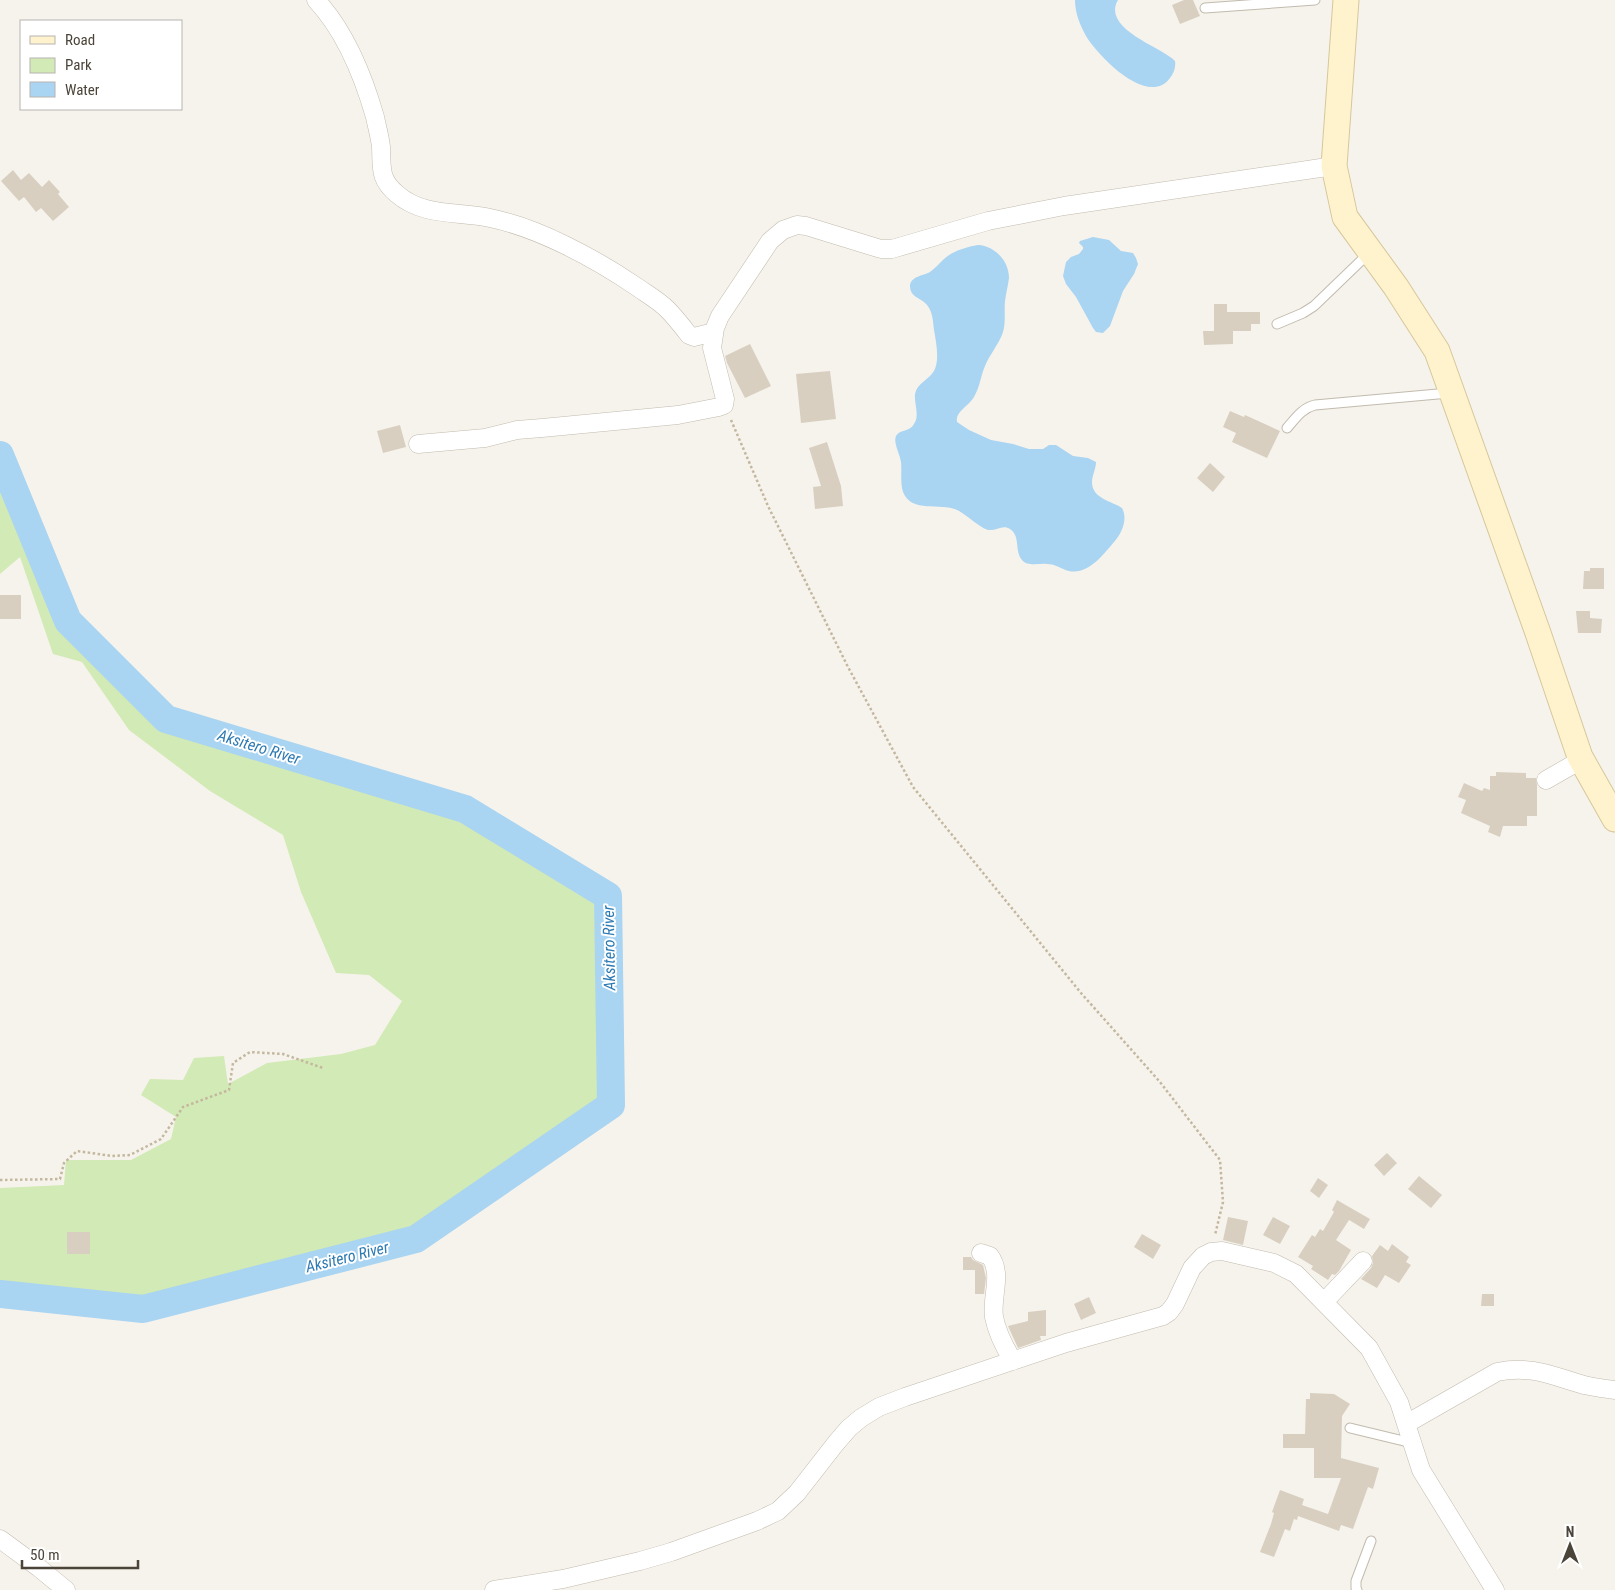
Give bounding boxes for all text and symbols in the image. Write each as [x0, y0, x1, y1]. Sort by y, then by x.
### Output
legend [20, 20, 182, 110]
text: Road [65, 31, 95, 49]
text: Park [65, 56, 92, 74]
text: Water [65, 81, 100, 99]
water label: Aksitero River [215, 725, 304, 769]
water label: Aksitero River [599, 904, 619, 992]
water label: Aksitero River [303, 1237, 392, 1277]
north arrow [1545, 1520, 1595, 1570]
text: N [1566, 1524, 1574, 1540]
scale bar [22, 1538, 139, 1570]
text: 50 m [30, 1546, 60, 1564]

